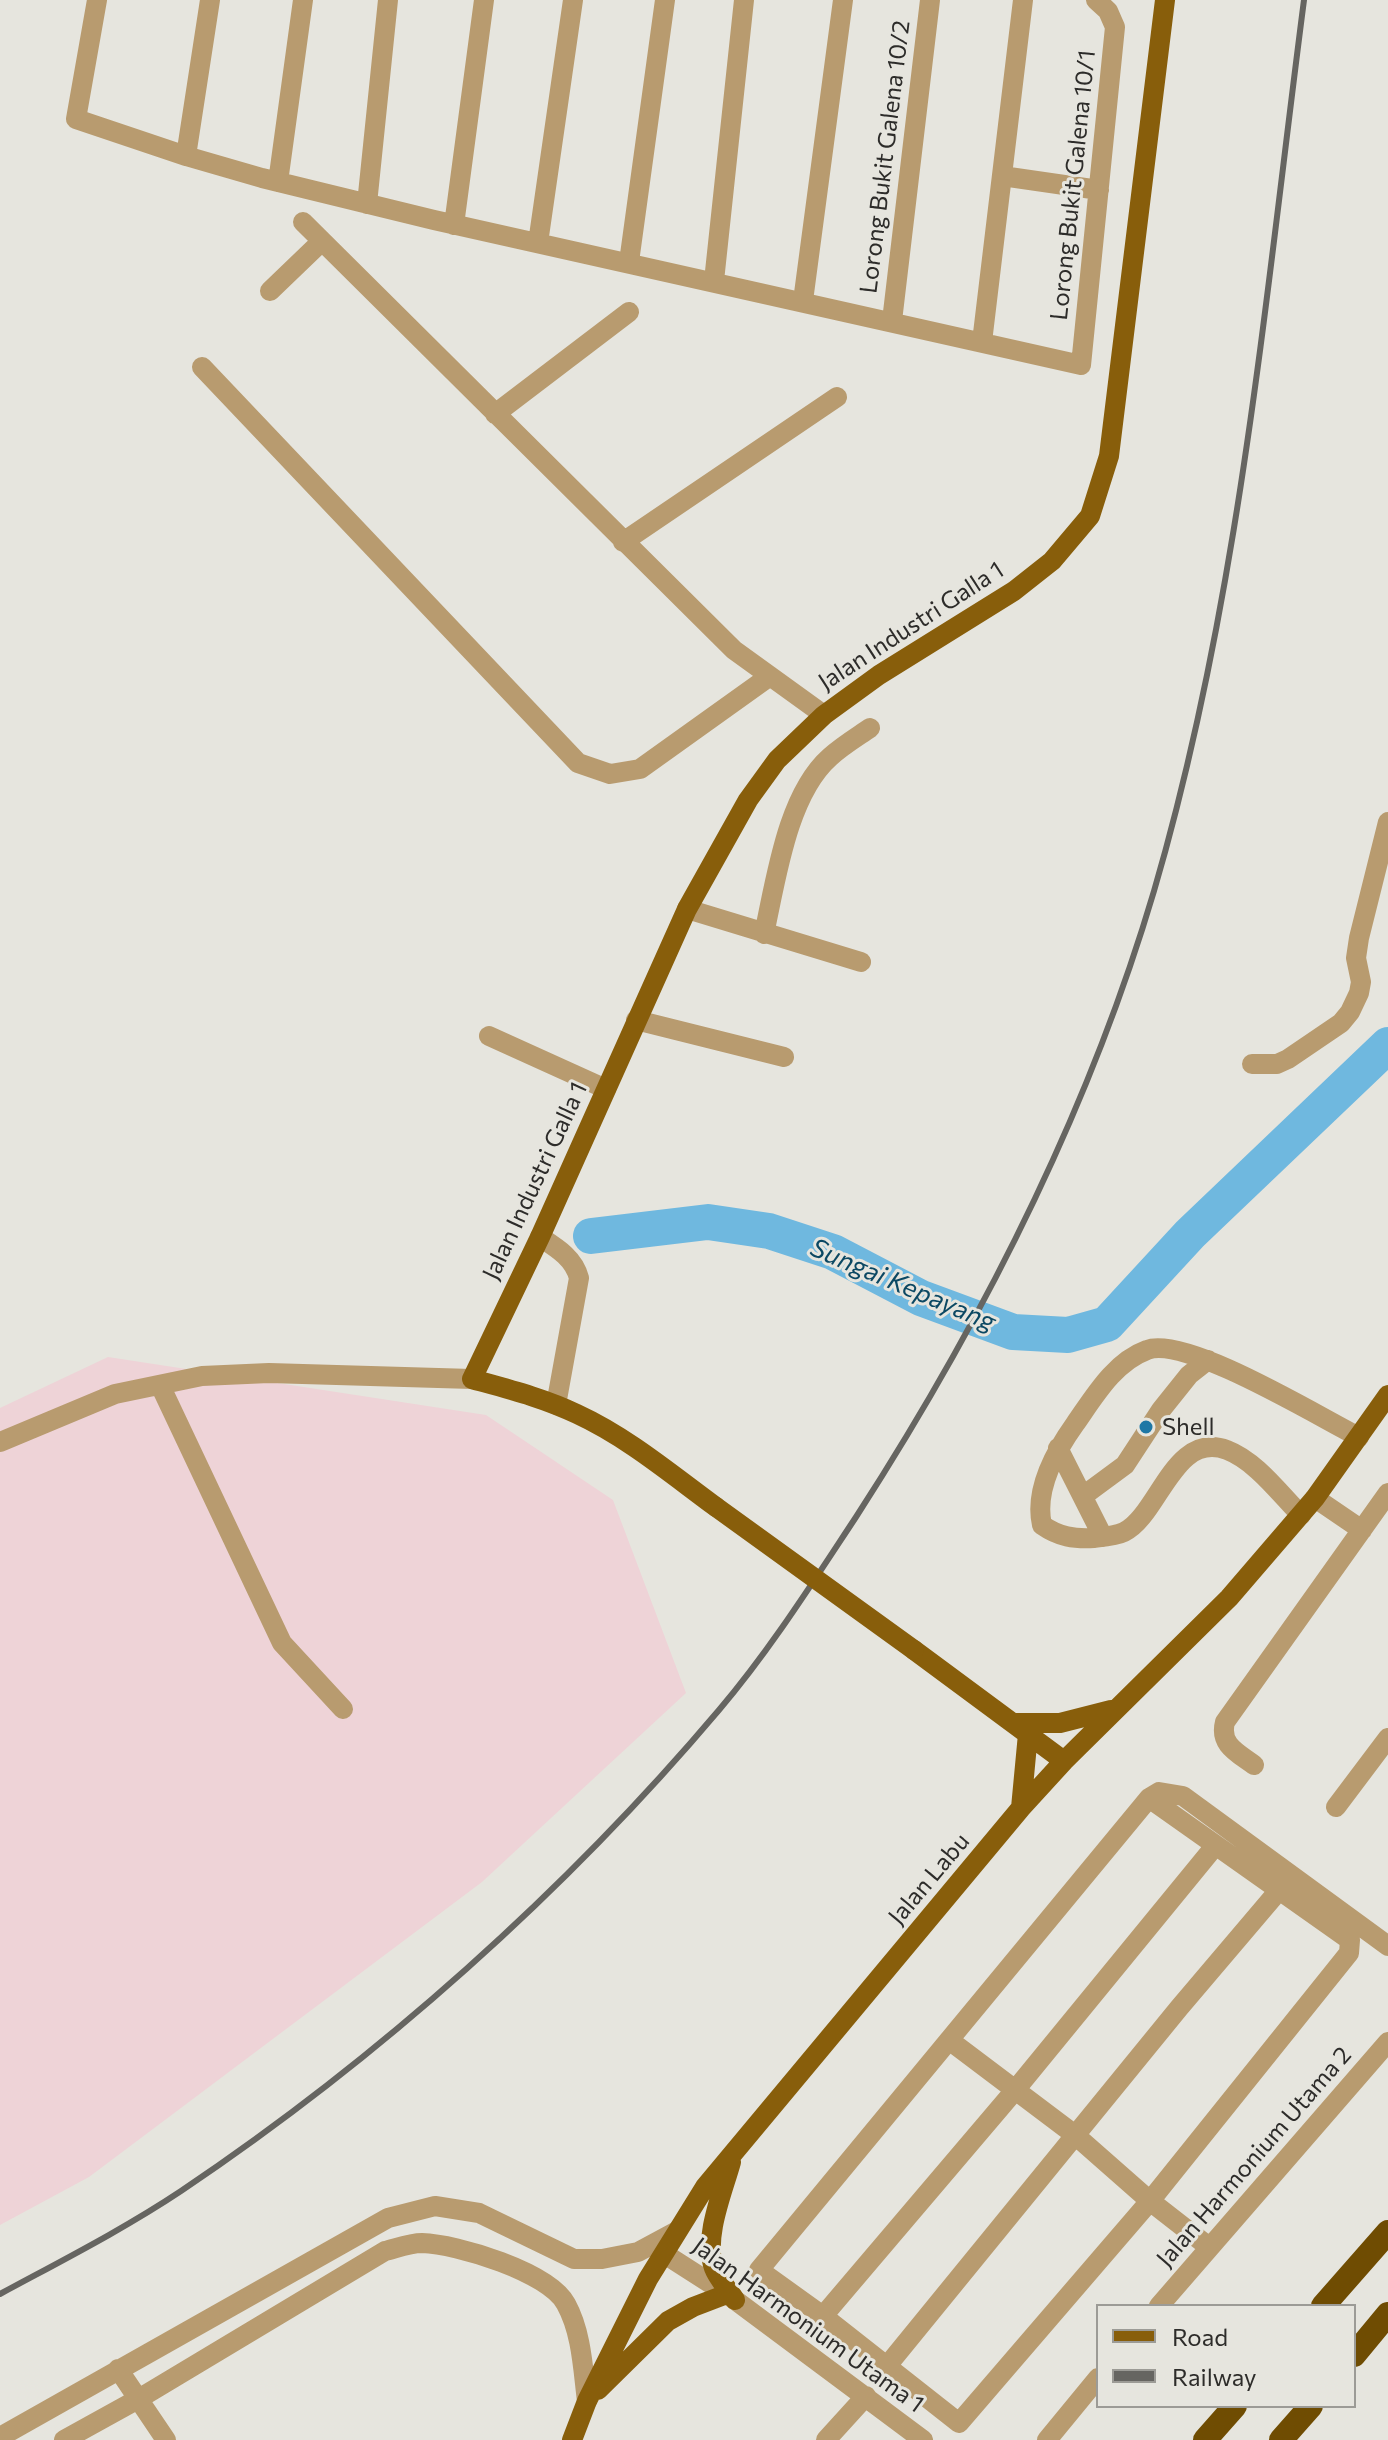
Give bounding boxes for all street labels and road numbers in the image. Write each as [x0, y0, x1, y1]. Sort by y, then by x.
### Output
street label: Lorong Bukit Galena 10/2 [854, 19, 916, 295]
street label: Lorong Bukit Galena 10/1 [1044, 48, 1102, 322]
street label: Jalan Industri Galla 1 [813, 555, 1009, 697]
street label: Jalan Industri Galla 1 [477, 1077, 593, 1285]
street label: Jalan Labu [882, 1827, 976, 1931]
street label: Jalan Harmonium Utama 2 [1151, 2041, 1357, 2273]
street label: Jalan Harmonium Utama 1 [687, 2231, 929, 2419]

